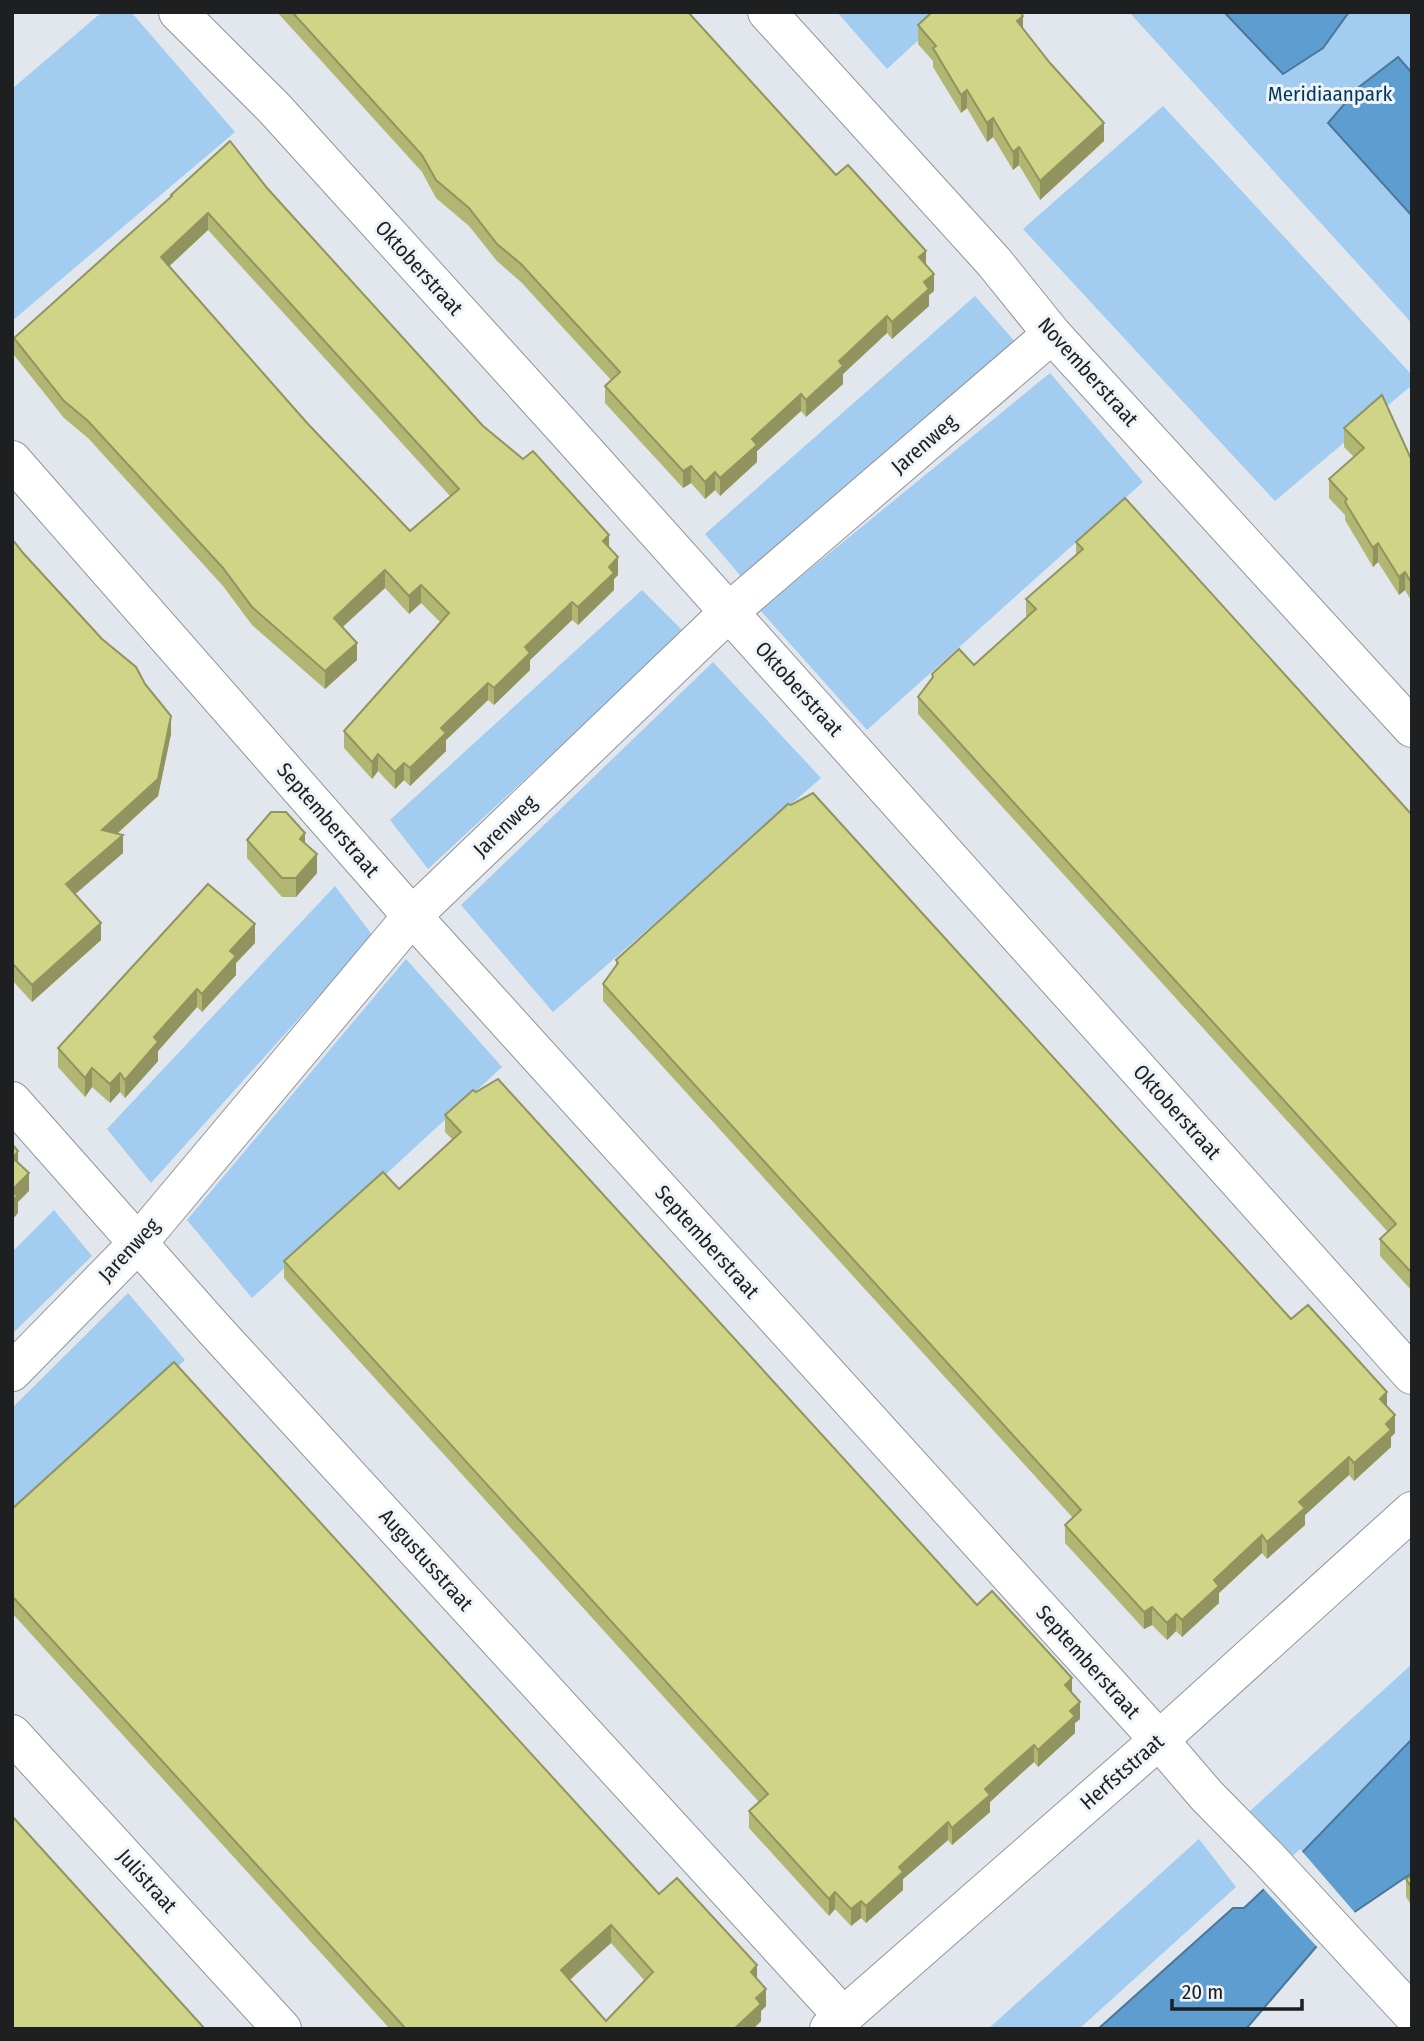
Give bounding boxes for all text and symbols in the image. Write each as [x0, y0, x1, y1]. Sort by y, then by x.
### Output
park label: Meridiaanpark [1268, 81, 1392, 107]
street label: Oktoberstraat [370, 215, 469, 321]
street label: Novemberstraat [1032, 312, 1144, 432]
street label: Jarenweg [886, 408, 962, 479]
street label: Oktoberstraat [750, 636, 849, 742]
street label: Septemberstraat [271, 757, 385, 883]
street label: Jarenweg [468, 789, 542, 863]
street label: Oktoberstraat [1128, 1059, 1227, 1165]
street label: Septemberstraat [649, 1180, 765, 1304]
street label: Jarenweg [93, 1212, 165, 1287]
street label: Augustusstraat [373, 1504, 479, 1616]
street label: Septemberstraat [1030, 1600, 1146, 1724]
street label: Herfststraat [1075, 1728, 1169, 1815]
street label: Julistraat [111, 1844, 183, 1919]
scale bar [1172, 1968, 1302, 2012]
text: 20 m [1182, 1979, 1223, 2005]

